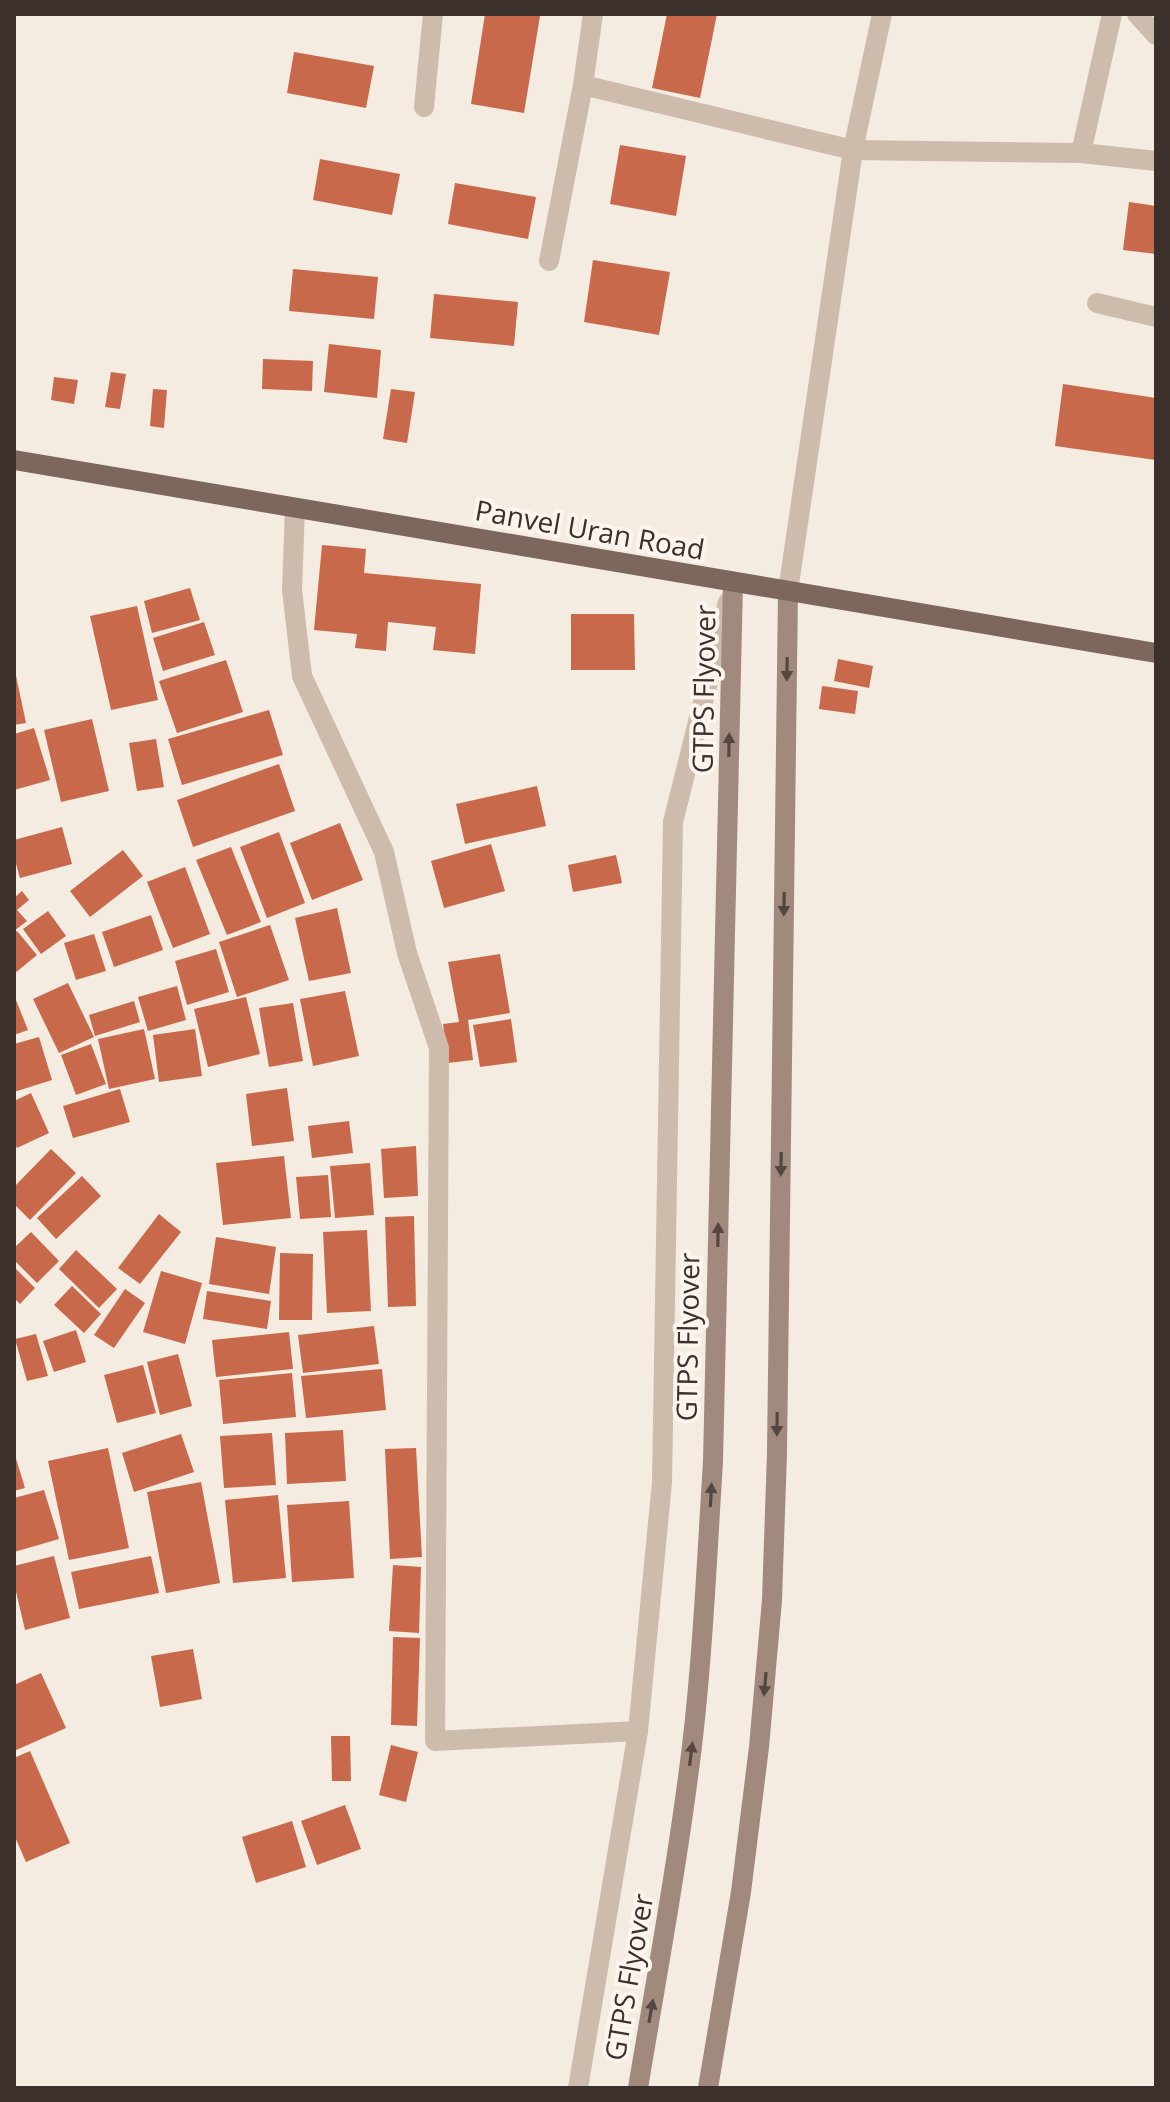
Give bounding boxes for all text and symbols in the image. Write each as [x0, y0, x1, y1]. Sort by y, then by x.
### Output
street label: Panvel Uran Road [472, 490, 708, 568]
street label: GTPS Flyover [683, 604, 723, 774]
one-way arrow [781, 657, 793, 682]
one-way arrow [723, 732, 736, 757]
one-way arrow [778, 892, 790, 917]
one-way arrow [774, 1152, 787, 1177]
one-way arrow [712, 1222, 724, 1247]
street label: GTPS Flyover [667, 1252, 707, 1422]
one-way arrow [771, 1412, 784, 1437]
one-way arrow [704, 1482, 717, 1507]
one-way arrow [758, 1672, 771, 1697]
one-way arrow [684, 1741, 697, 1766]
street label: GTPS Flyover [595, 1890, 661, 2063]
one-way arrow [645, 1998, 658, 2023]

